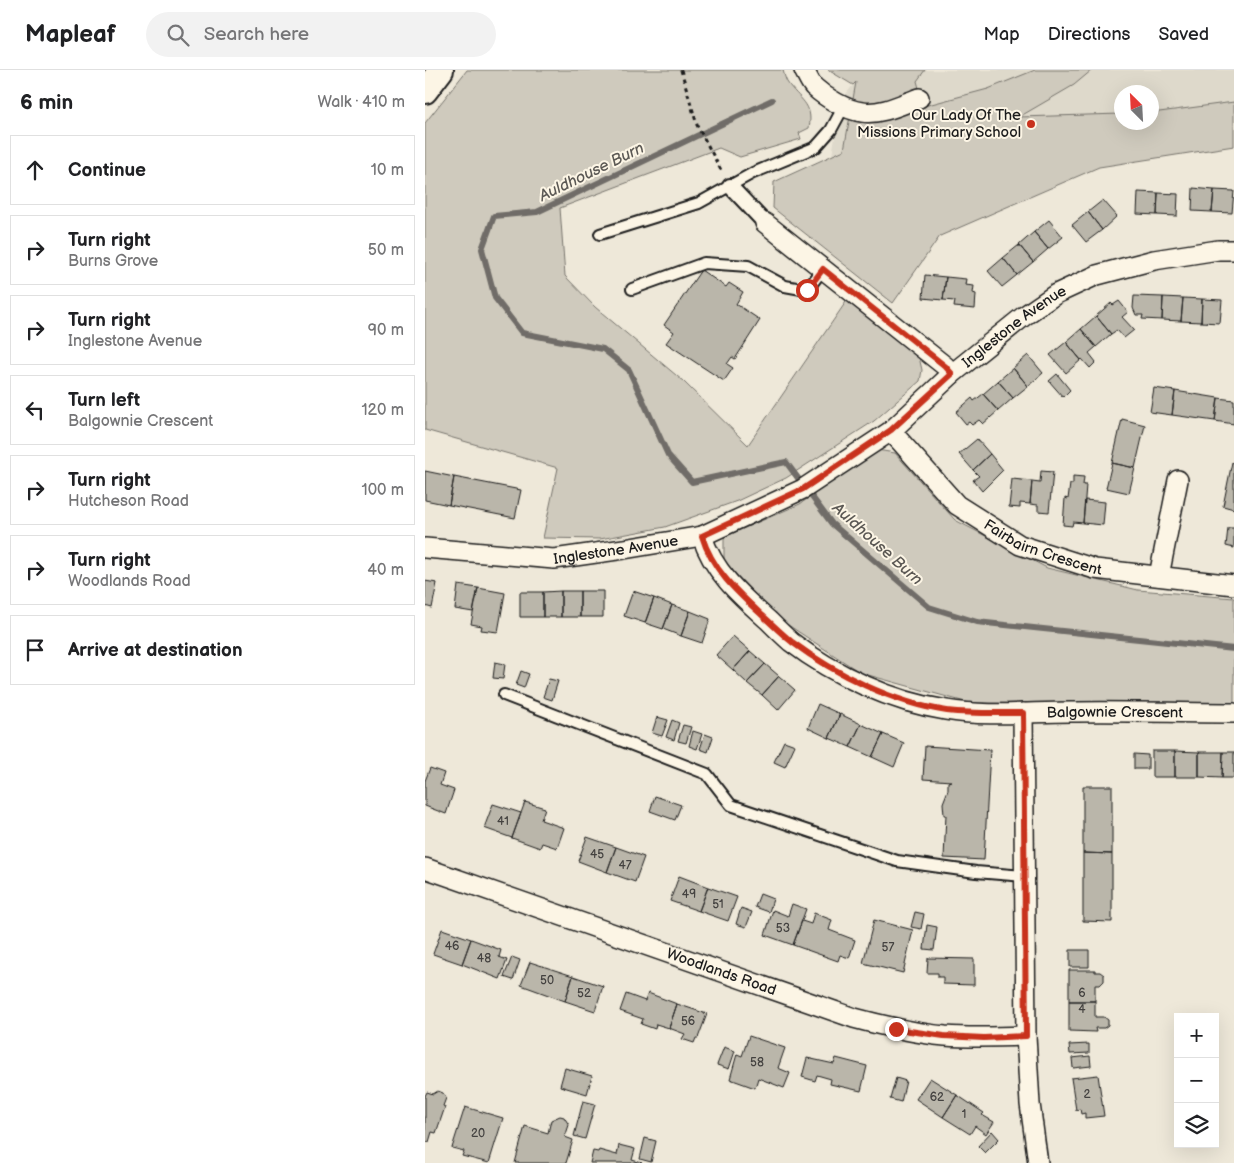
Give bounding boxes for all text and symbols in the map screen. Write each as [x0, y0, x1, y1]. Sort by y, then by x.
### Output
search box [146, 12, 496, 57]
text: Mapleaf [25, 20, 116, 49]
icon: search [164, 21, 192, 49]
text: Search here [204, 23, 309, 46]
text: Map [984, 24, 1020, 45]
text: Directions [1048, 24, 1130, 45]
text: Saved [1158, 24, 1209, 45]
north arrow [1114, 85, 1159, 130]
text: 6 min [20, 90, 73, 115]
text: Walk · 410 m [318, 93, 405, 112]
place label: Our Lady Of The Missions Primary School [857, 106, 1021, 142]
marker: Our Lady Of The Missions Primary School [1025, 118, 1037, 130]
water label: Auldhouse Burn [535, 139, 647, 206]
icon: ahead [21, 156, 49, 184]
text: Continue [68, 159, 146, 182]
text: 10 m [371, 161, 404, 180]
text: Turn right [68, 229, 151, 252]
icon: right [21, 236, 49, 264]
text: 50 m [368, 241, 404, 260]
text: Burns Grove [68, 252, 158, 271]
route start [796, 279, 819, 302]
street label: Inglestone Avenue [958, 282, 1069, 372]
text: Turn right [68, 309, 151, 332]
icon: right [21, 316, 49, 344]
text: 90 m [368, 321, 404, 340]
text: Inglestone Avenue [68, 332, 202, 351]
text: Turn left [68, 389, 140, 412]
icon: left [21, 396, 49, 424]
text: 120 m [361, 401, 404, 420]
text: Balgownie Crescent [68, 412, 213, 431]
text: Turn right [68, 469, 151, 492]
icon: right [21, 476, 49, 504]
text: 100 m [361, 481, 404, 500]
text: Hutcheson Road [68, 492, 189, 511]
water label: Auldhouse Burn [827, 498, 926, 590]
street label: Fairbairn Crescent [980, 515, 1103, 580]
street label: Inglestone Avenue [552, 531, 680, 569]
text: Turn right [68, 549, 151, 572]
icon: right [21, 556, 49, 584]
text: 40 m [367, 561, 404, 580]
text: Woodlands Road [68, 572, 191, 591]
icon: arrive [21, 636, 49, 664]
text: Arrive at destination [68, 639, 243, 662]
street label: Balgownie Crescent [1046, 703, 1183, 723]
house number: 41 [497, 814, 509, 829]
house number: 45 [590, 847, 604, 862]
house number: 47 [618, 858, 632, 873]
house number: 49 [682, 887, 696, 902]
house number: 51 [712, 897, 724, 912]
house number: 53 [776, 921, 790, 936]
house number: 46 [445, 939, 459, 954]
house number: 57 [882, 940, 894, 955]
street label: Woodlands Road [664, 944, 779, 1000]
house number: 48 [477, 951, 491, 966]
house number: 50 [540, 973, 554, 988]
house number: 52 [577, 986, 591, 1001]
house number: 6 [1078, 986, 1086, 1001]
house number: 4 [1078, 1002, 1086, 1017]
map controls [1174, 1013, 1219, 1148]
button: + [1174, 1013, 1219, 1058]
house number: 56 [681, 1014, 695, 1029]
route end [885, 1018, 908, 1041]
house number: 58 [750, 1055, 764, 1070]
button: − [1174, 1058, 1219, 1103]
house number: 2 [1083, 1087, 1091, 1102]
house number: 62 [930, 1090, 944, 1105]
button: layers [1174, 1103, 1219, 1148]
house number: 1 [962, 1107, 966, 1122]
house number: 20 [471, 1126, 485, 1141]

